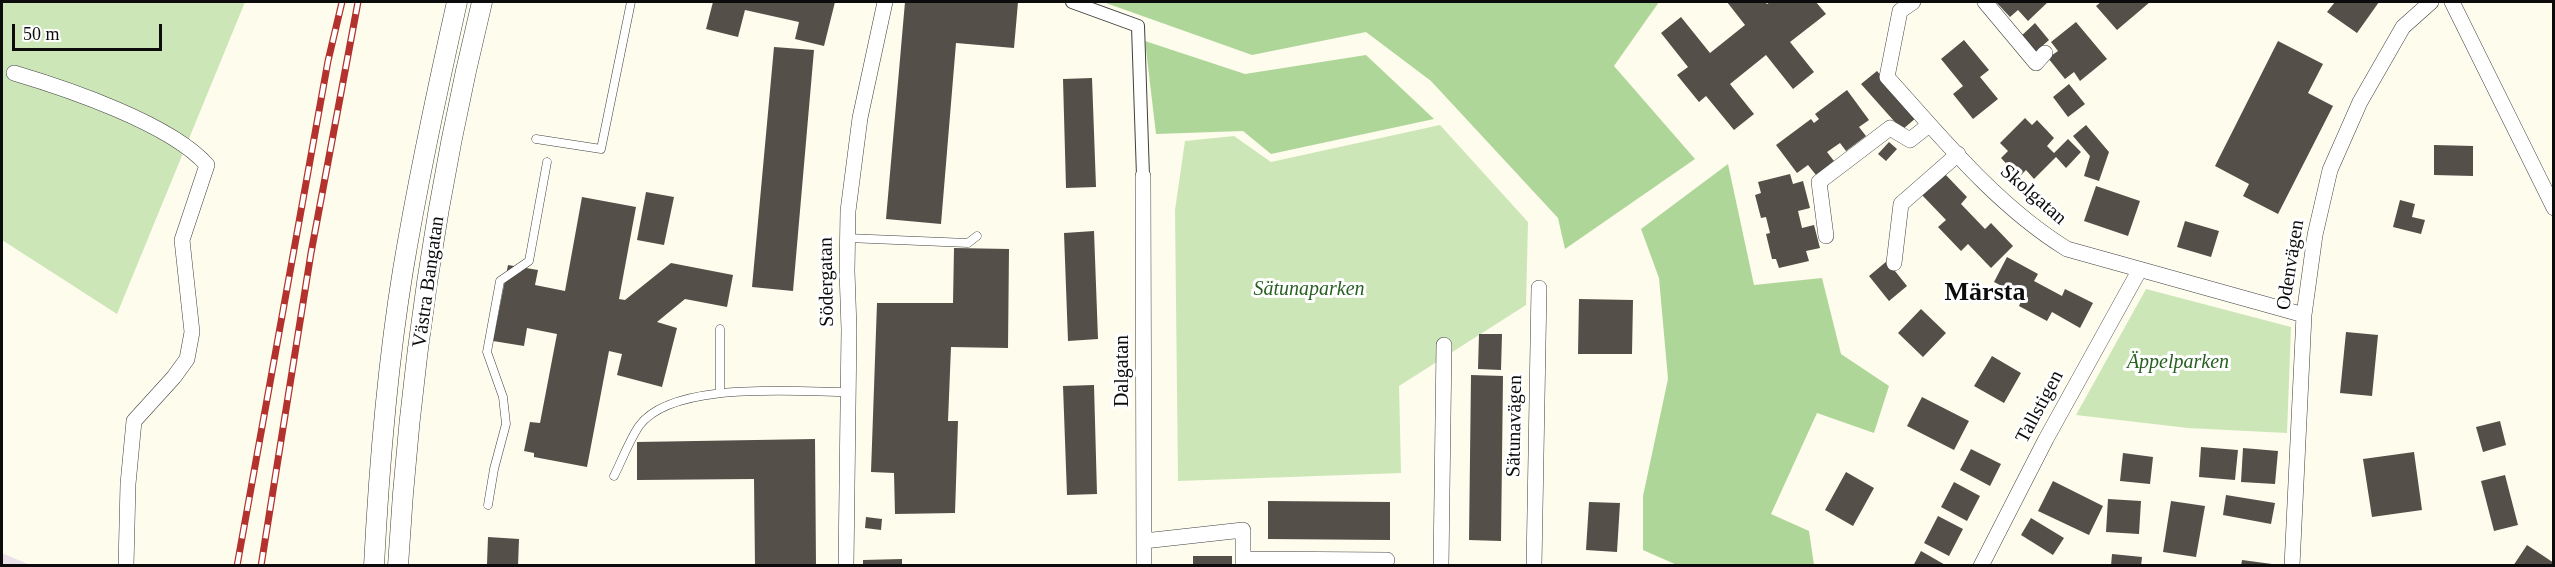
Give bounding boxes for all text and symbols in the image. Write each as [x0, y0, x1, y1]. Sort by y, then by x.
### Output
scale bar [15, 12, 165, 50]
text: 50 m [23, 24, 60, 44]
street label: Skolgatan [1995, 160, 2071, 230]
street label: Västra Bangatan [408, 215, 450, 349]
street label: Odenvägen [2272, 218, 2310, 312]
street label: Södergatan [814, 237, 840, 327]
district label: Märsta [1945, 277, 2025, 309]
park label: Sätunaparken [1253, 278, 1365, 302]
street label: Dalgatan [1111, 335, 1135, 407]
park label: Äppelparken [2127, 351, 2229, 375]
street label: Tallstigen [2011, 367, 2069, 447]
street label: Sätunavägen [1502, 375, 1528, 477]

